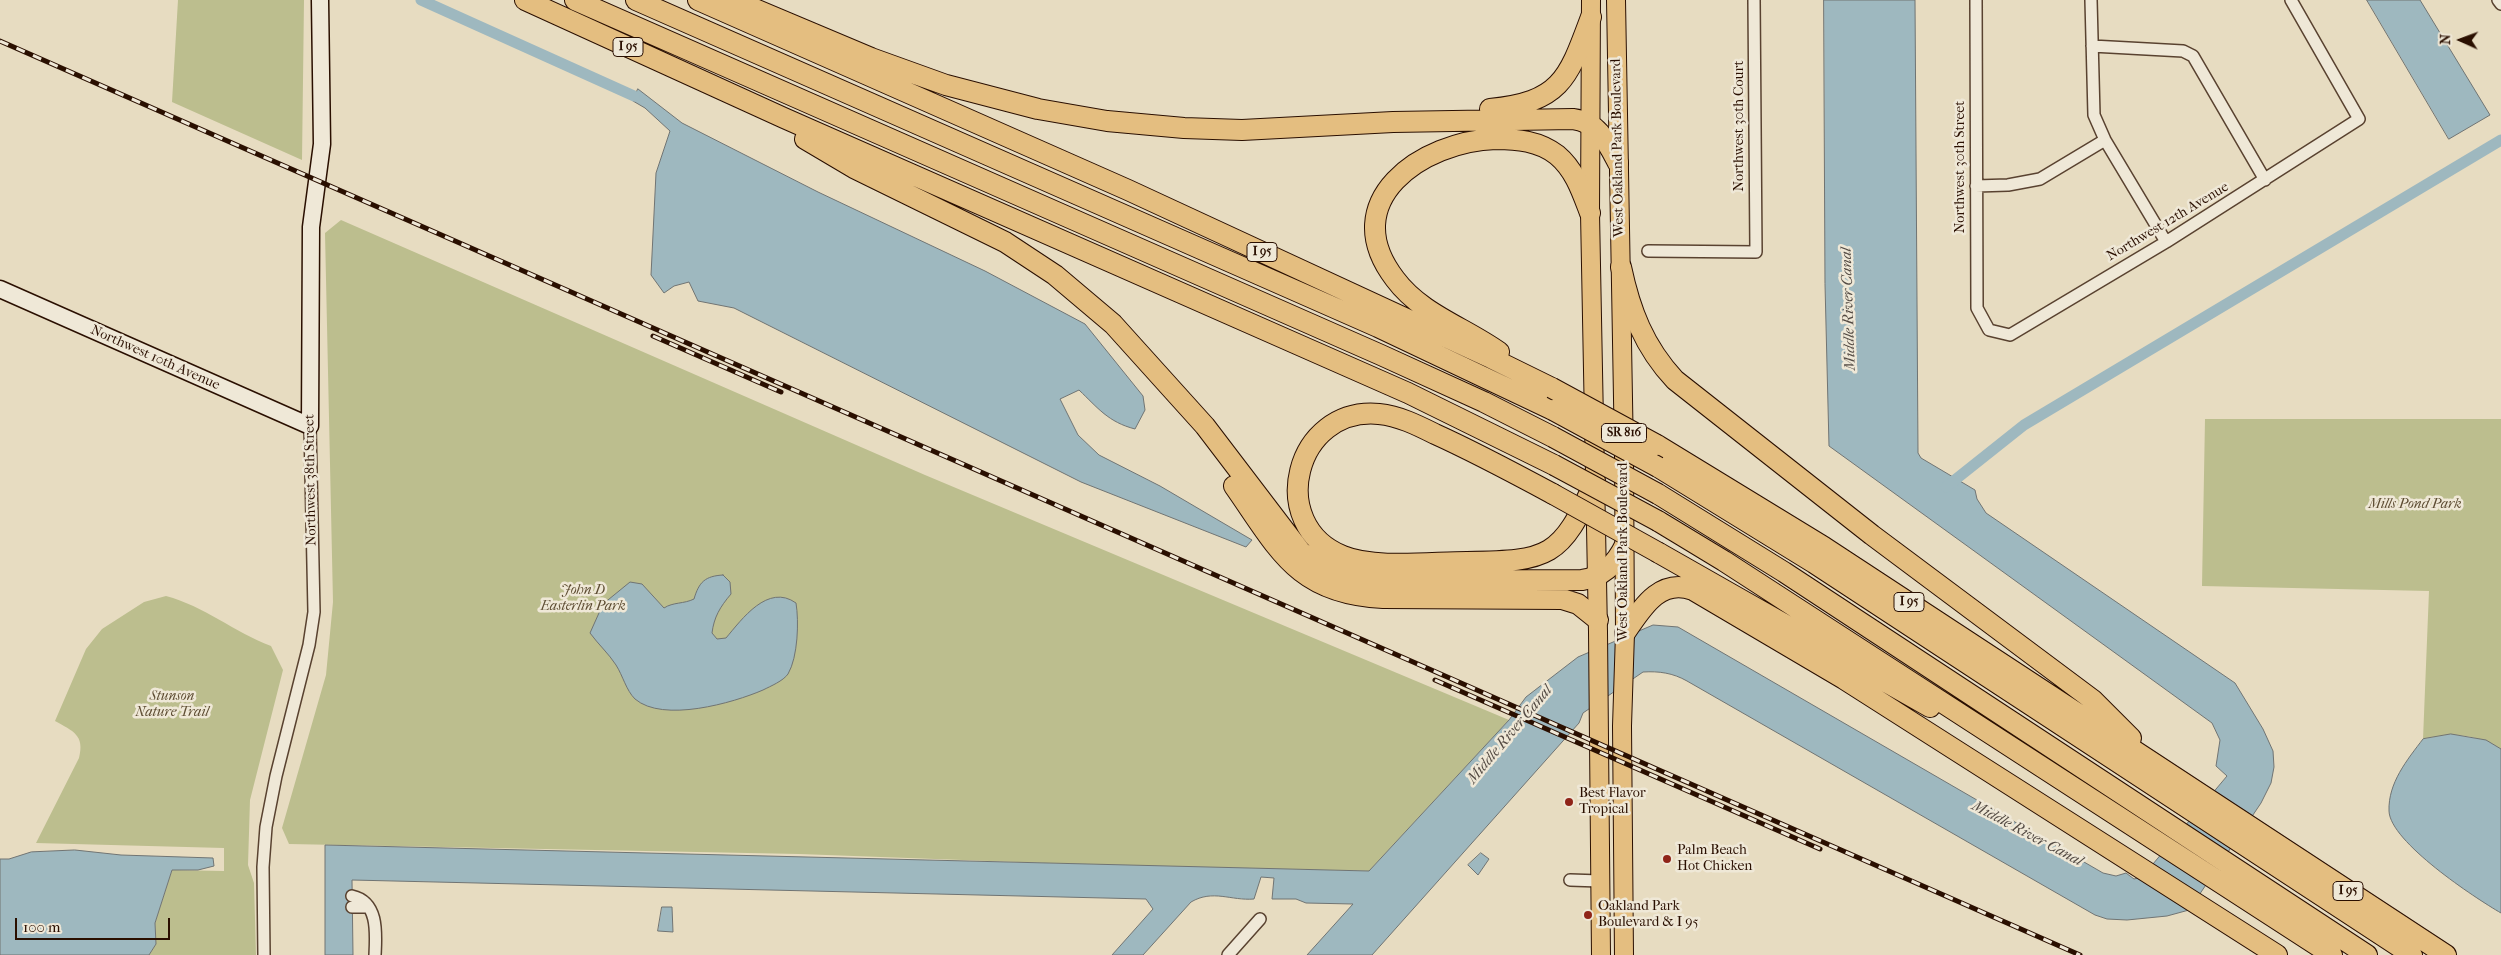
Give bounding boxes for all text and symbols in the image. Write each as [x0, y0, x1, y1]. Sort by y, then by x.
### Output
north arrow [2436, 15, 2486, 65]
text: N [2437, 34, 2454, 45]
road number: I 95 [613, 38, 643, 56]
street label: West Oakland Park Boulevard [1608, 58, 1628, 238]
street label: Northwest 30th Court [1732, 61, 1748, 191]
street label: Northwest 30th Street [1953, 101, 1969, 233]
street label: Northwest 12th Avenue [2104, 179, 2232, 265]
road number: I 95 [1247, 242, 1277, 262]
water label: Middle River Canal [1838, 247, 1860, 371]
street label: Northwest 10th Avenue [88, 322, 222, 394]
street label: Northwest 38th Street [301, 414, 321, 546]
road number: SR 816 [1602, 423, 1646, 442]
street label: West Oakland Park Boulevard [1616, 463, 1632, 641]
park label: Mills Pond Park [2368, 497, 2462, 513]
park label: John D Easterlin Park [540, 583, 626, 616]
road number: I 95 [1894, 592, 1924, 612]
water label: Middle River Canal [1464, 682, 1556, 788]
park label: Stunson Nature Trail [135, 689, 209, 722]
place label: Best Flavor Tropical [1579, 786, 1646, 819]
marker: Best Flavor Tropical [1563, 796, 1575, 808]
water label: Middle River Canal [1969, 797, 2085, 871]
place label: Palm Beach Hot Chicken [1677, 843, 1752, 876]
marker: Palm Beach Hot Chicken [1661, 853, 1673, 865]
road number: I 95 [2333, 881, 2363, 900]
place label: Oakland Park Boulevard & I 95 [1598, 899, 1699, 932]
scale bar [18, 908, 172, 940]
marker: Oakland Park Boulevard & I 95 [1582, 909, 1594, 921]
text: 100 m [23, 918, 61, 936]

